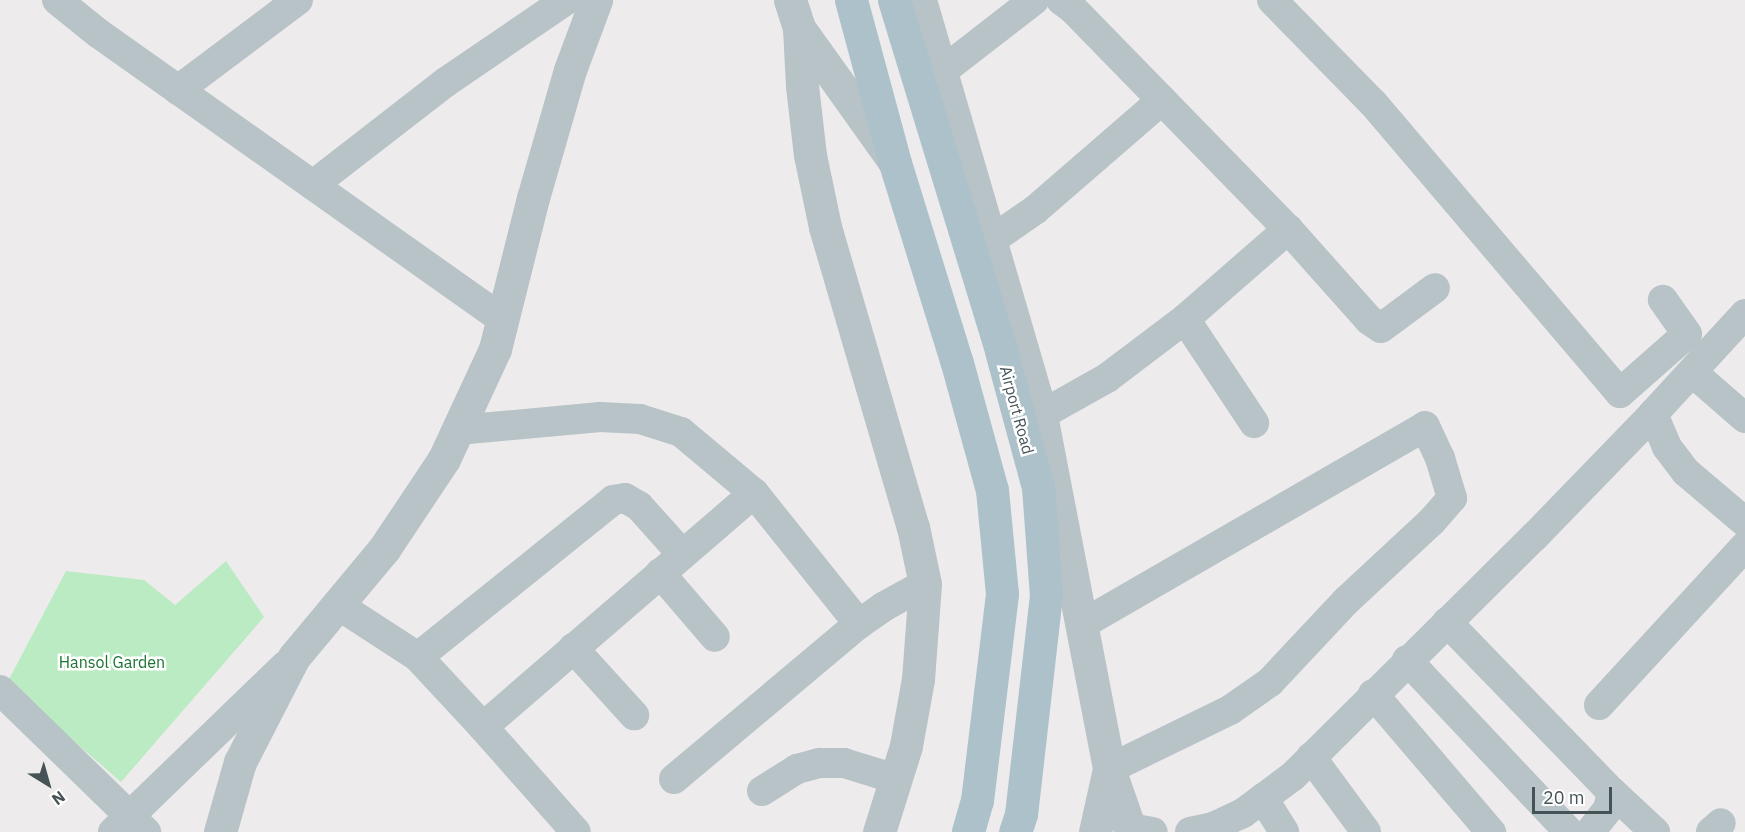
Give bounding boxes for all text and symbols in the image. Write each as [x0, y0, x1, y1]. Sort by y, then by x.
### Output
street label: Airport Road [996, 364, 1038, 456]
park label: Hansol Garden [59, 652, 165, 672]
north arrow [18, 754, 78, 814]
scale bar [1535, 775, 1614, 813]
text: 20 m [1543, 786, 1585, 809]
text: N [48, 787, 69, 810]

